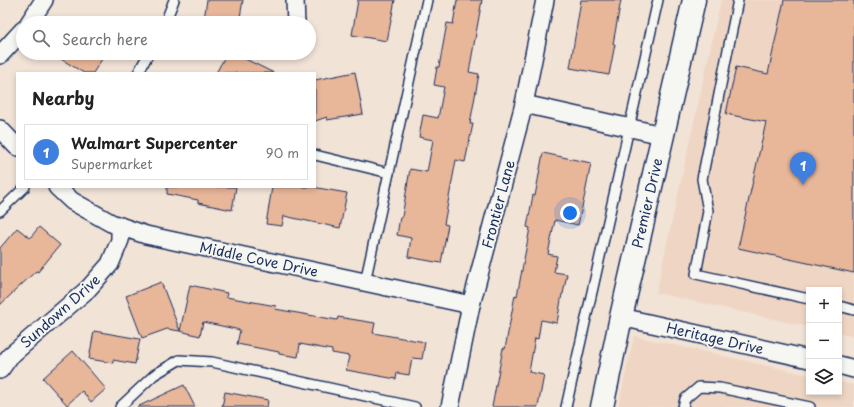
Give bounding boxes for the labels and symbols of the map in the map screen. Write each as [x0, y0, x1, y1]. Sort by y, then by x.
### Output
pin: 1 [790, 152, 816, 185]
street label: Premier Drive [626, 156, 668, 250]
street label: Frontier Lane [476, 157, 520, 250]
your location [560, 203, 580, 223]
street label: Middle Cove Drive [198, 236, 320, 282]
street label: Sundown Drive [15, 269, 105, 353]
street label: Heritage Drive [664, 317, 766, 359]

